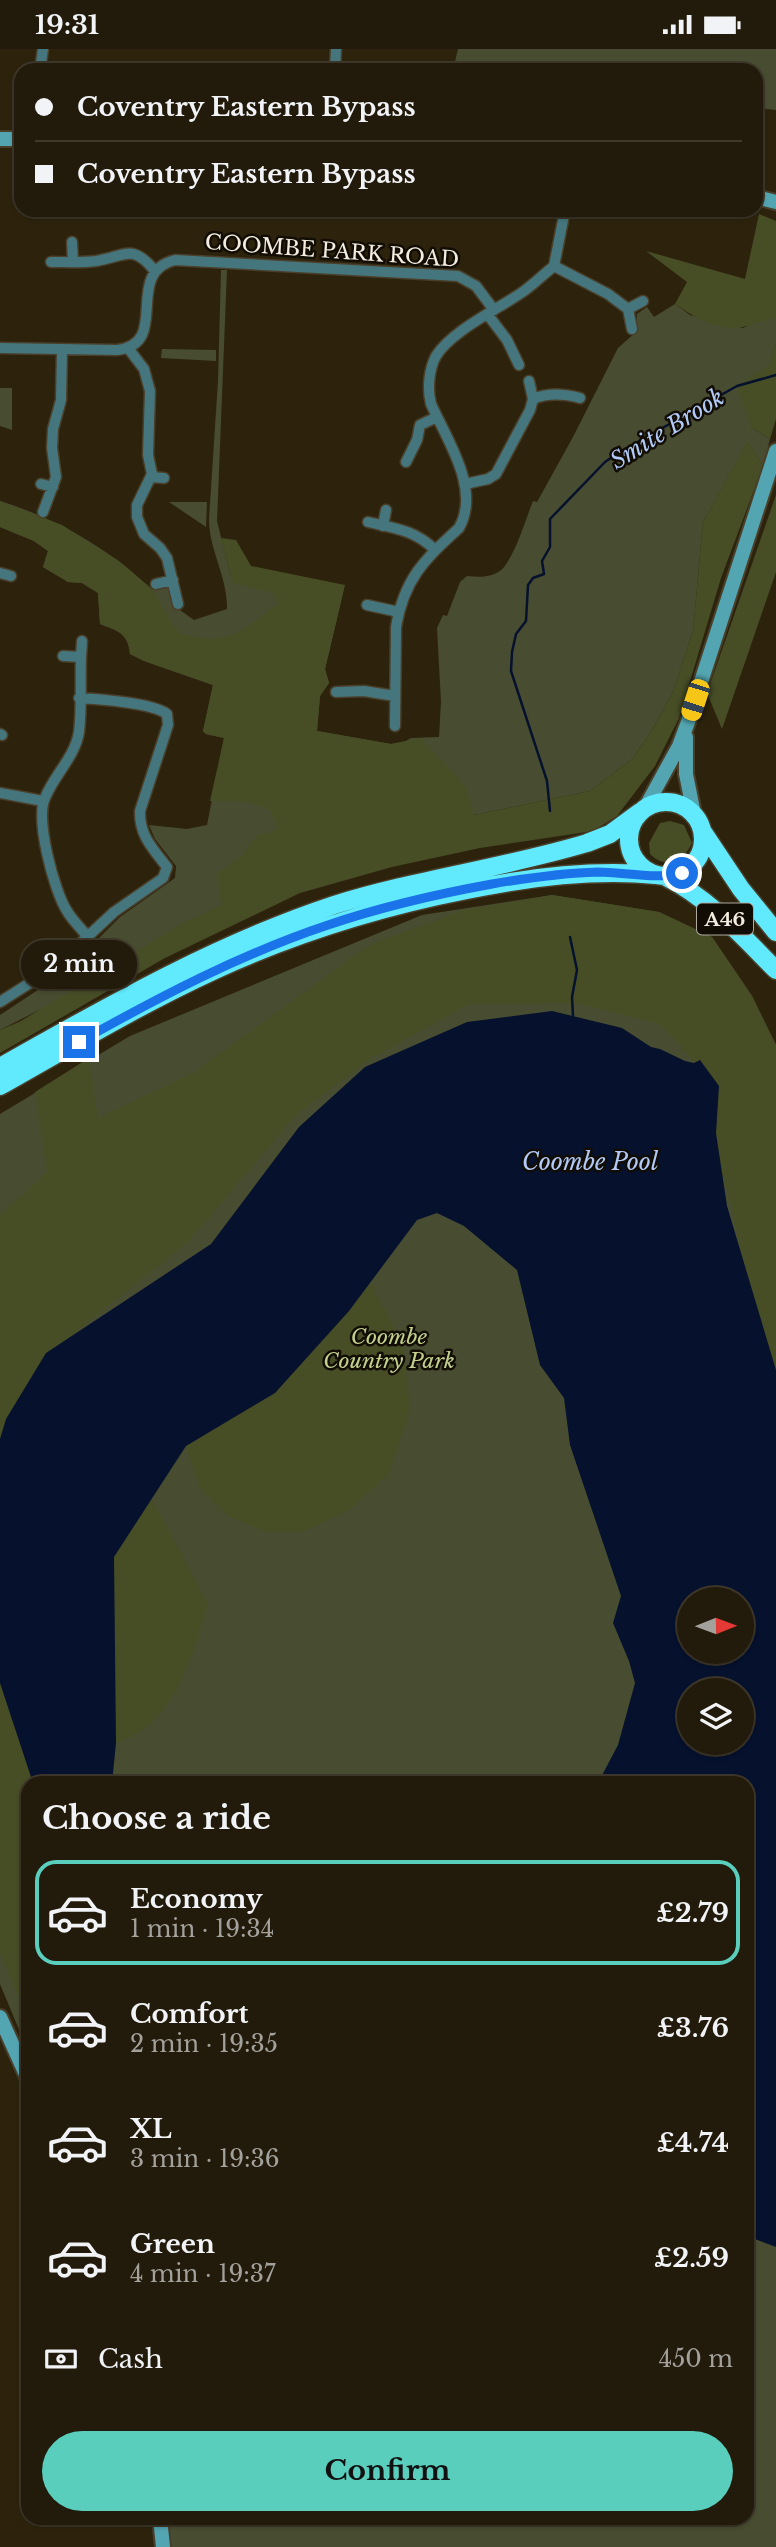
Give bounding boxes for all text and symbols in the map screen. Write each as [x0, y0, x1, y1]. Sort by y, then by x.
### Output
text: 19:31 [35, 9, 99, 41]
text: Coventry Eastern Bypass [77, 91, 416, 123]
text: Coventry Eastern Bypass [77, 158, 416, 190]
street label: COOMBE PARK ROAD [204, 229, 460, 273]
water label: Smite Brook [605, 383, 729, 475]
car [679, 677, 712, 723]
route start [666, 857, 698, 889]
road number: A46 [697, 904, 753, 935]
callout: 2 min [21, 941, 137, 989]
text: 2 min [43, 950, 115, 978]
route end [63, 1026, 95, 1058]
water label: Coombe Pool [522, 1148, 659, 1176]
park label: Coombe Country Park [323, 1324, 455, 1374]
north arrow [677, 1587, 754, 1664]
map controls [677, 1587, 754, 1755]
button: layers [677, 1678, 754, 1755]
text: Choose a ride [42, 1798, 271, 1838]
icon: car [46, 1881, 109, 1944]
text: Economy [130, 1883, 263, 1915]
text: £2.79 [656, 1897, 729, 1929]
text: 1 min · 19:34 [130, 1915, 274, 1943]
icon: car [46, 1996, 109, 2059]
text: Comfort [130, 1998, 248, 2030]
text: £3.76 [657, 2012, 729, 2044]
text: 2 min · 19:35 [130, 2030, 278, 2058]
icon: car [46, 2111, 109, 2174]
text: XL [130, 2113, 172, 2145]
text: £4.74 [657, 2127, 729, 2159]
text: 3 min · 19:36 [130, 2145, 279, 2173]
icon: car [46, 2226, 109, 2289]
text: Green [130, 2228, 215, 2260]
text: £2.59 [654, 2242, 729, 2274]
text: 4 min · 19:37 [130, 2260, 276, 2288]
icon: cash [42, 2340, 80, 2378]
text: Cash [98, 2343, 163, 2375]
text: 450 m [659, 2345, 733, 2373]
button: Confirm [42, 2431, 733, 2511]

